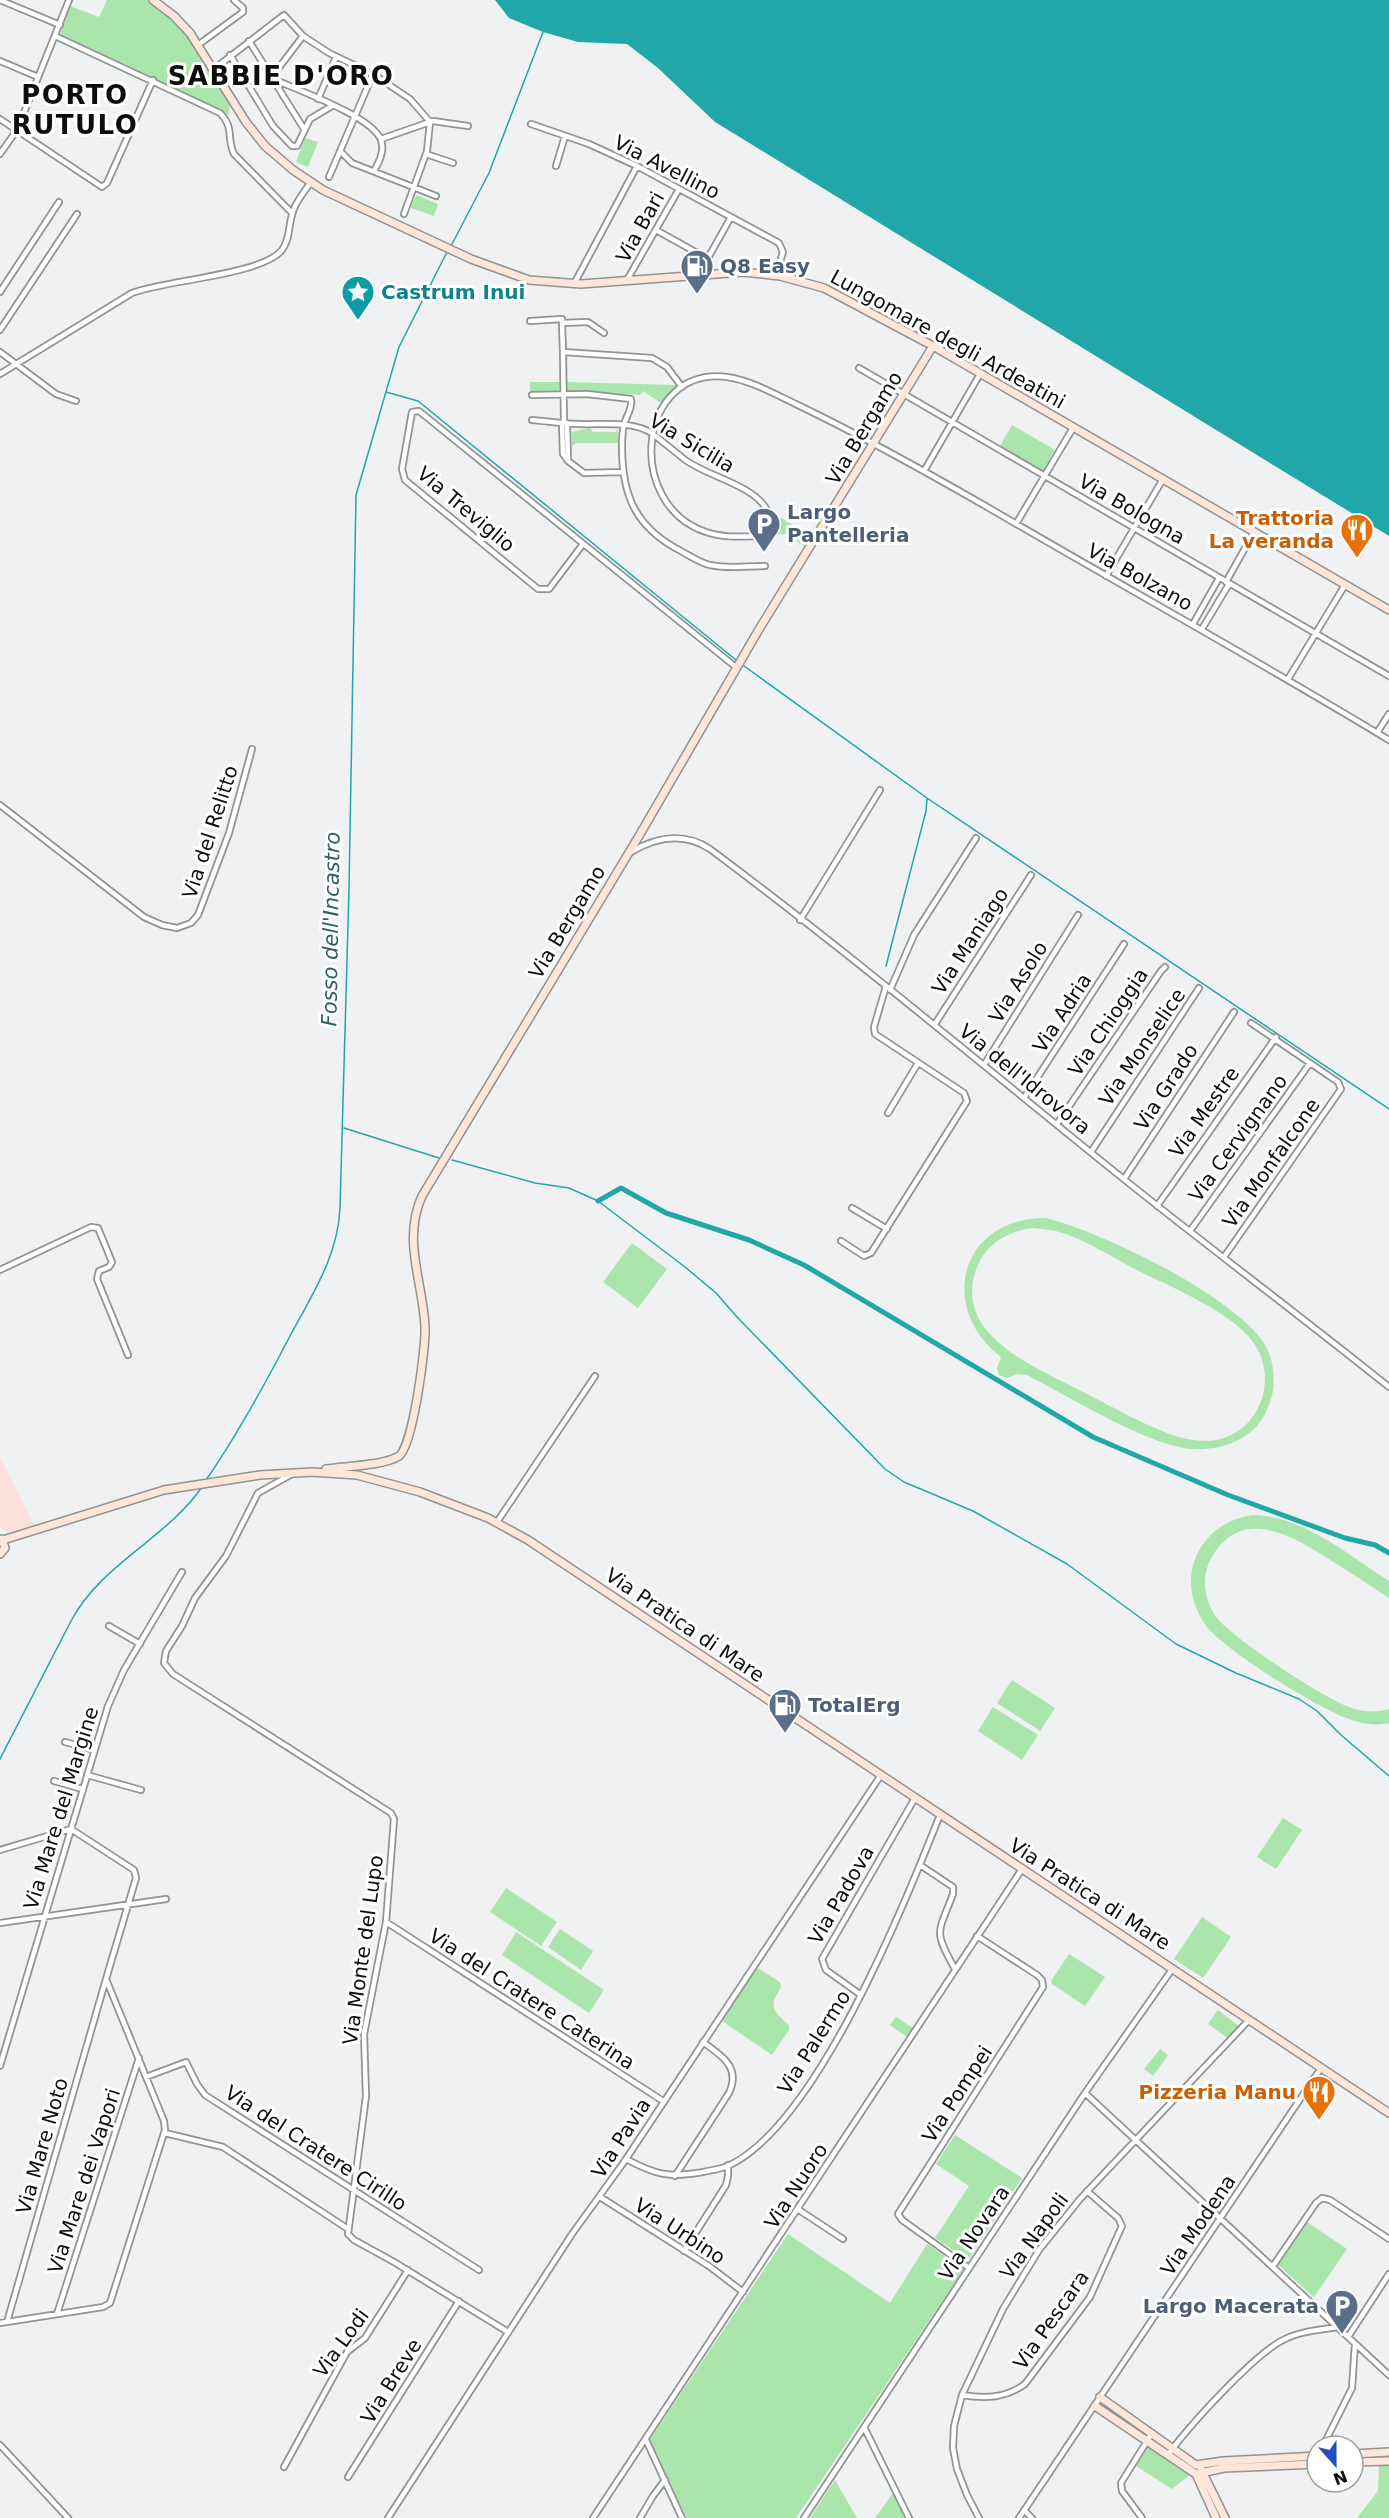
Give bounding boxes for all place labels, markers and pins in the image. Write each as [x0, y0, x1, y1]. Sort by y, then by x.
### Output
fuel station icon: Q8 Easy [679, 248, 715, 295]
place label: Q8 Easy [720, 254, 810, 278]
place icon: Castrum Inui [340, 274, 376, 321]
place label: Castrum Inui [381, 280, 525, 304]
place label: Largo Pantelleria [787, 500, 909, 547]
parking icon: Largo Pantelleria [746, 506, 782, 553]
place label: Trattoria La veranda [1209, 506, 1334, 553]
restaurant icon: Trattoria La veranda [1339, 512, 1375, 559]
fuel station icon: TotalErg [767, 1687, 803, 1734]
place label: TotalErg [808, 1693, 900, 1717]
restaurant icon: Pizzeria Manu [1301, 2074, 1337, 2121]
place label: Pizzeria Manu [1139, 2080, 1296, 2104]
parking icon: Largo Macerata [1324, 2288, 1360, 2335]
place label: Largo Macerata [1143, 2294, 1319, 2318]

